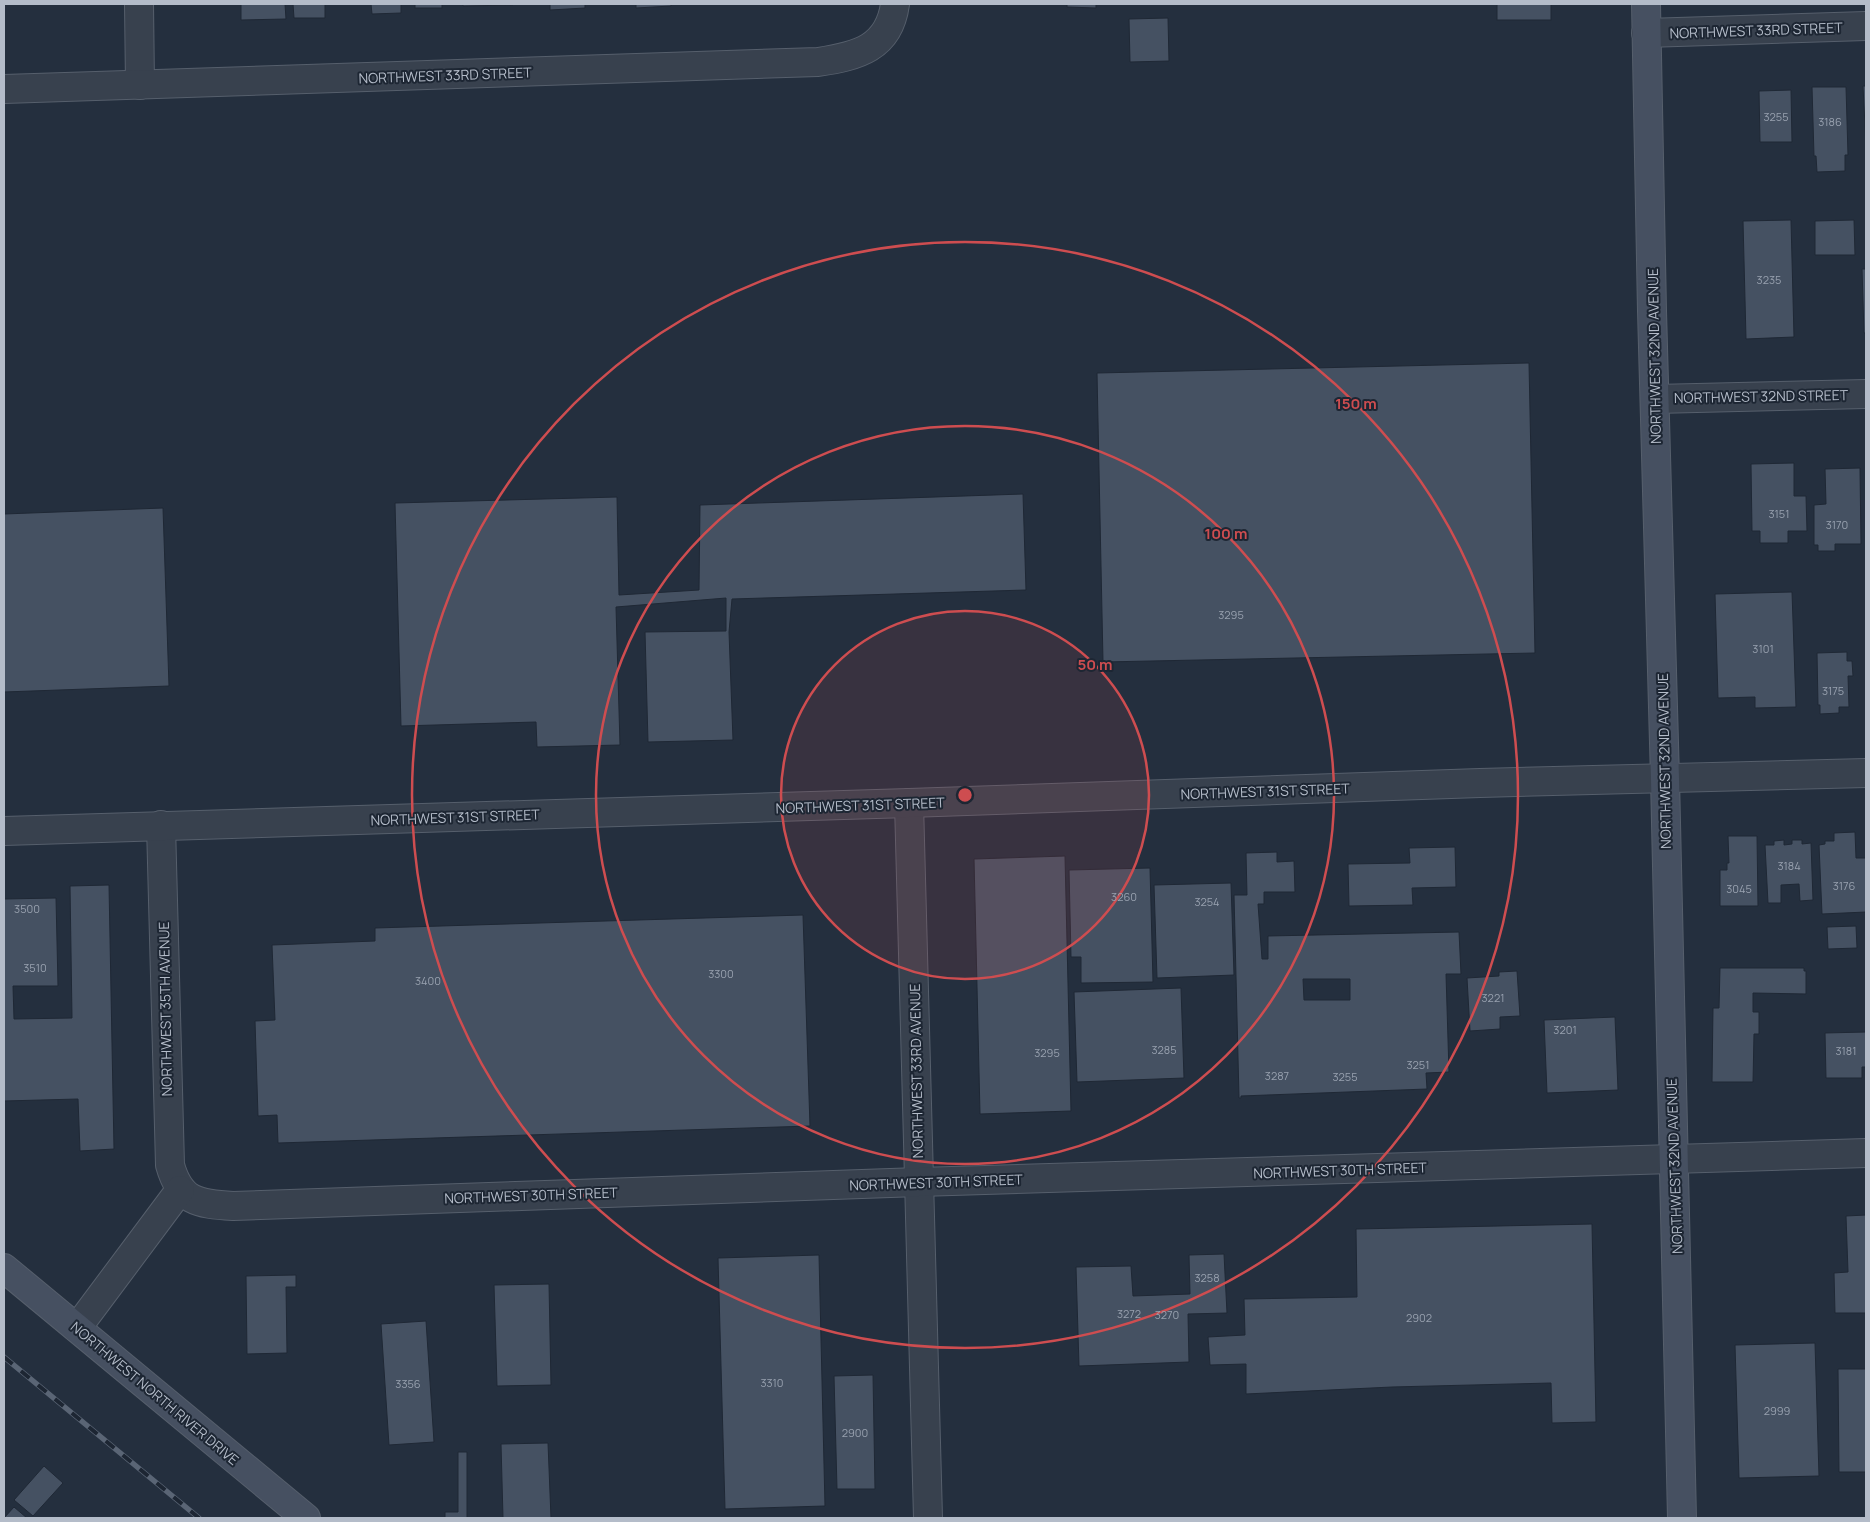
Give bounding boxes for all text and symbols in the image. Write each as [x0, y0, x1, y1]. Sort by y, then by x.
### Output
street label: NORTHWEST 33RD STREET [1669, 17, 1844, 43]
street label: NORTHWEST 33RD STREET [358, 62, 533, 88]
house number: 3255 [1763, 109, 1789, 124]
house number: 3186 [1818, 114, 1842, 129]
street label: NORTHWEST 32ND AVENUE [1643, 268, 1665, 444]
house number: 3235 [1757, 272, 1781, 287]
street label: NORTHWEST 32ND STREET [1674, 385, 1849, 407]
text: 150 m [1335, 393, 1377, 414]
house number: 3151 [1768, 506, 1790, 521]
house number: 3170 [1826, 517, 1848, 532]
text: 100 m [1205, 523, 1247, 544]
house number: 3295 [1218, 607, 1244, 622]
house number: 3101 [1752, 641, 1774, 656]
text: 50 m [1077, 654, 1113, 675]
street label: NORTHWEST 32ND AVENUE [1653, 673, 1675, 849]
house number: 3175 [1822, 683, 1844, 698]
street label: NORTHWEST 31ST STREET [1180, 779, 1351, 803]
centre of rings [956, 786, 974, 804]
street label: NORTHWEST 31ST STREET [775, 793, 946, 817]
street label: NORTHWEST 31ST STREET [370, 805, 541, 829]
house number: 3184 [1777, 858, 1801, 873]
house number: 3176 [1833, 878, 1856, 893]
house number: 3045 [1726, 881, 1752, 896]
house number: 3260 [1111, 889, 1137, 904]
house number: 3254 [1194, 894, 1220, 909]
house number: 3500 [14, 901, 40, 916]
street label: NORTHWEST 35TH AVENUE [154, 921, 176, 1097]
house number: 3510 [23, 960, 47, 975]
house number: 3300 [708, 966, 734, 981]
house number: 3400 [415, 973, 441, 988]
street label: NORTHWEST 33RD AVENUE [905, 983, 927, 1159]
house number: 3221 [1482, 990, 1504, 1005]
house number: 3201 [1553, 1022, 1577, 1037]
house number: 3285 [1151, 1042, 1177, 1057]
house number: 3181 [1835, 1043, 1857, 1058]
house number: 3295 [1034, 1045, 1060, 1060]
house number: 3251 [1407, 1057, 1430, 1072]
house number: 3287 [1265, 1068, 1289, 1083]
house number: 3255 [1332, 1069, 1358, 1084]
street label: NORTHWEST 32ND AVENUE [1661, 1078, 1687, 1254]
street label: NORTHWEST 30TH STREET [1253, 1157, 1428, 1183]
street label: NORTHWEST 30TH STREET [849, 1169, 1024, 1195]
street label: NORTHWEST 30TH STREET [444, 1182, 619, 1208]
house number: 3258 [1194, 1270, 1220, 1285]
house number: 3272 [1117, 1306, 1141, 1321]
house number: 3270 [1155, 1307, 1179, 1322]
house number: 2902 [1406, 1310, 1432, 1325]
street label: NORTHWEST NORTH RIVER DRIVE [67, 1317, 243, 1469]
house number: 3310 [760, 1375, 784, 1390]
house number: 3356 [395, 1376, 421, 1391]
house number: 2999 [1764, 1403, 1791, 1418]
house number: 2900 [842, 1425, 868, 1440]

